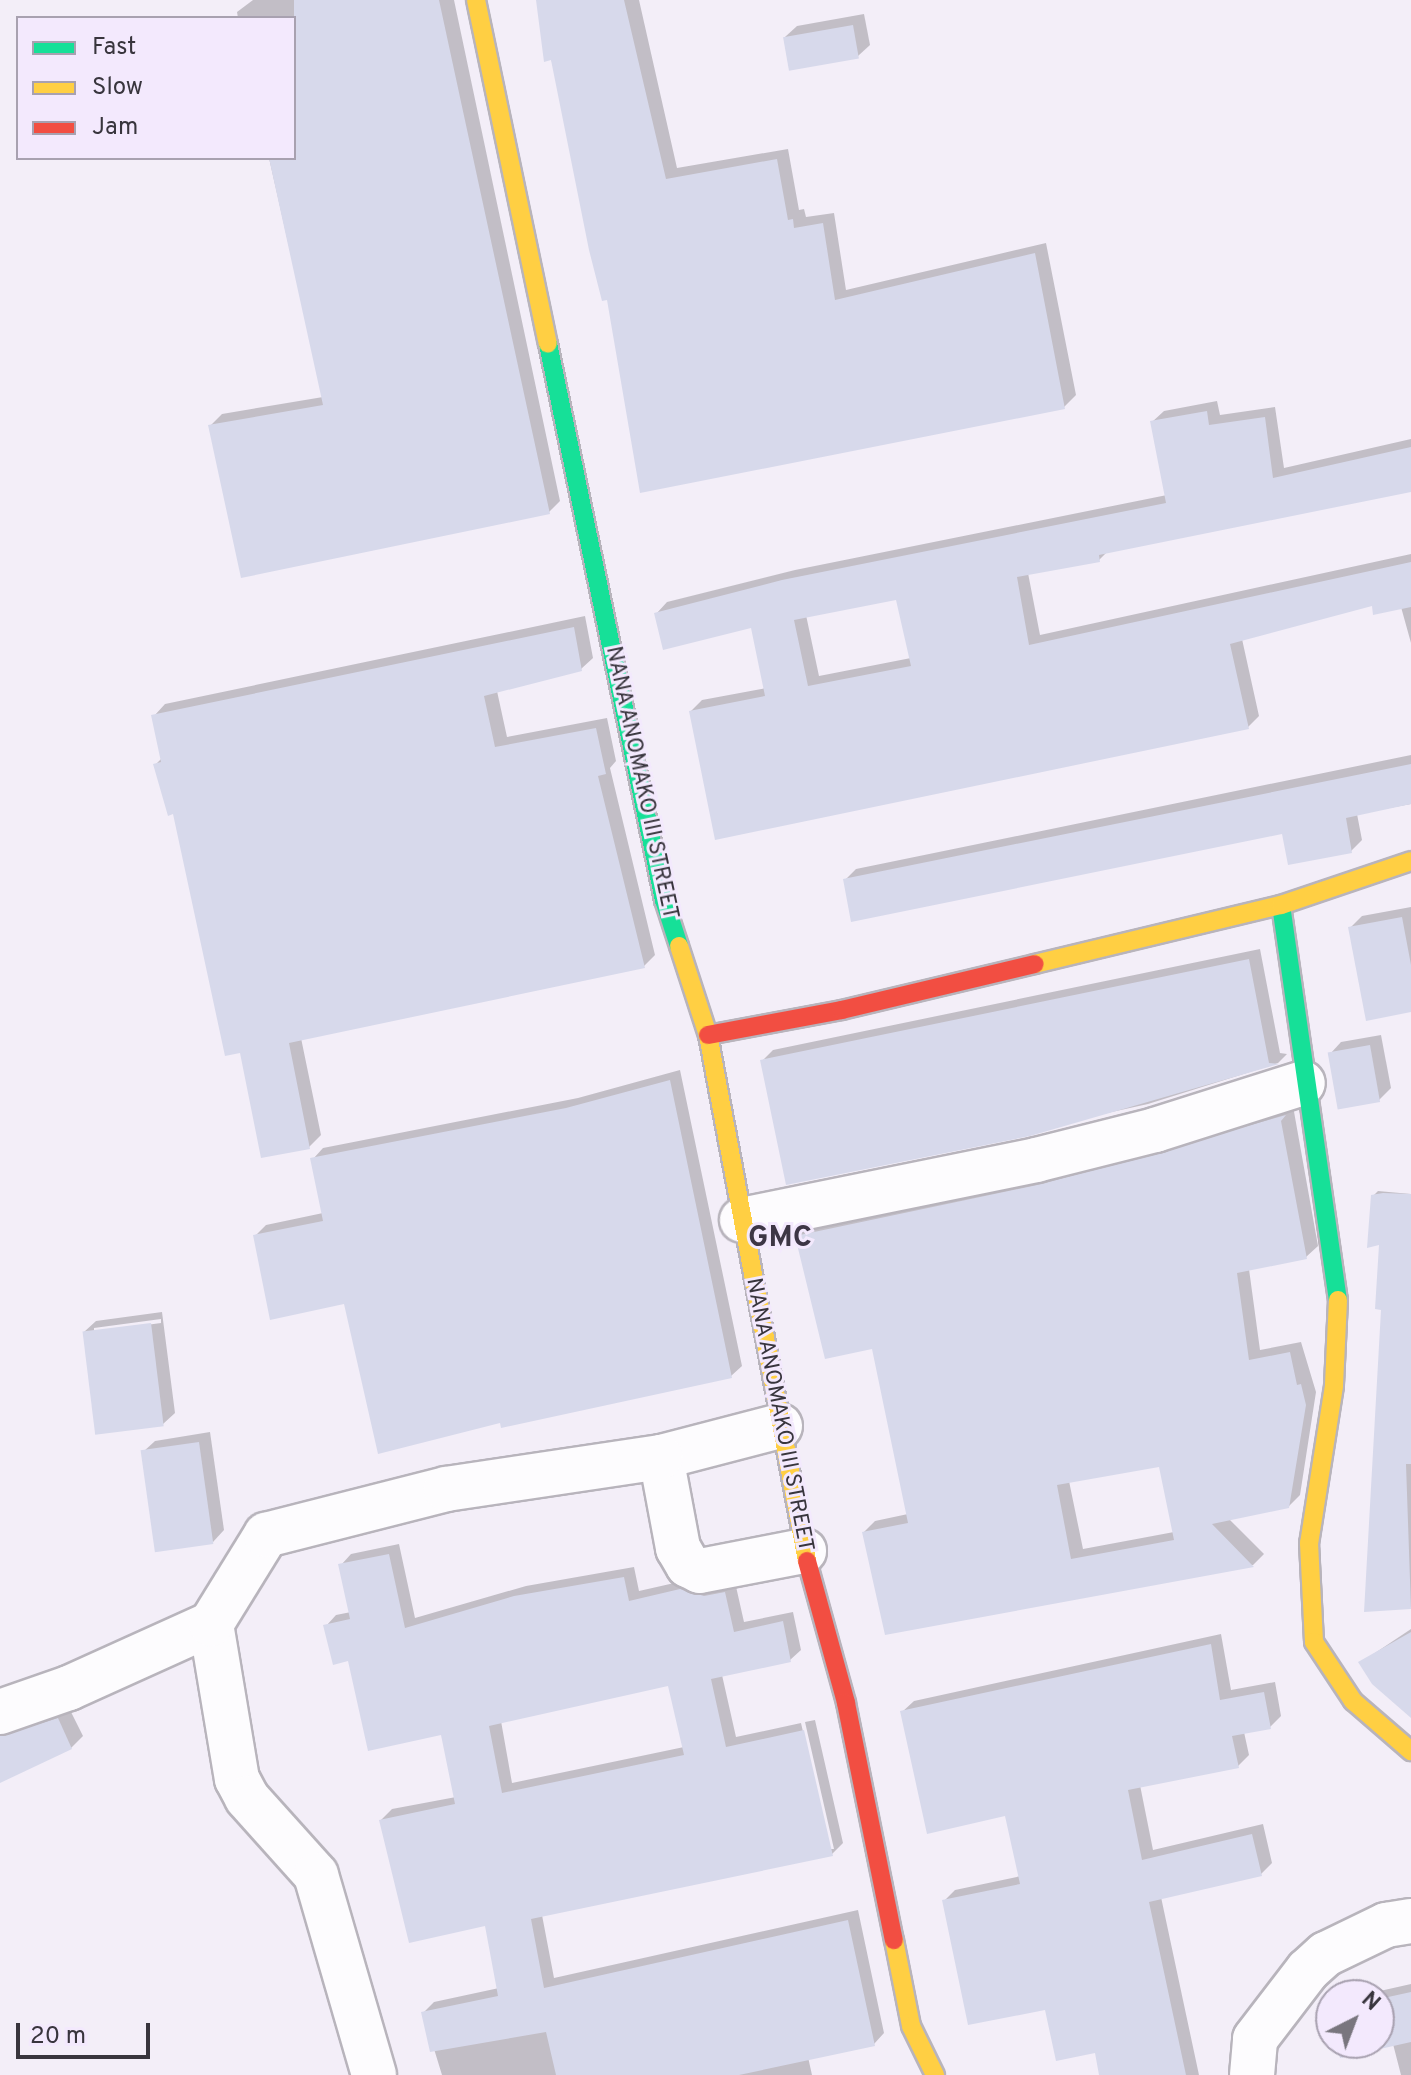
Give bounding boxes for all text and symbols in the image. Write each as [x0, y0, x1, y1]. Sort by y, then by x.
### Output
legend [16, 16, 296, 160]
text: Fast [92, 33, 136, 63]
text: Slow [92, 73, 143, 103]
text: Jam [92, 113, 138, 143]
street label: NANA ANOMAKO III STREET [599, 643, 683, 923]
district label: GMC [748, 1221, 812, 1257]
street label: NANA ANOMAKO III STREET [739, 1275, 819, 1555]
north arrow [1315, 1979, 1395, 2059]
text: N [1355, 1987, 1385, 2018]
scale bar [20, 2007, 154, 2057]
text: 20 m [30, 2022, 86, 2052]

